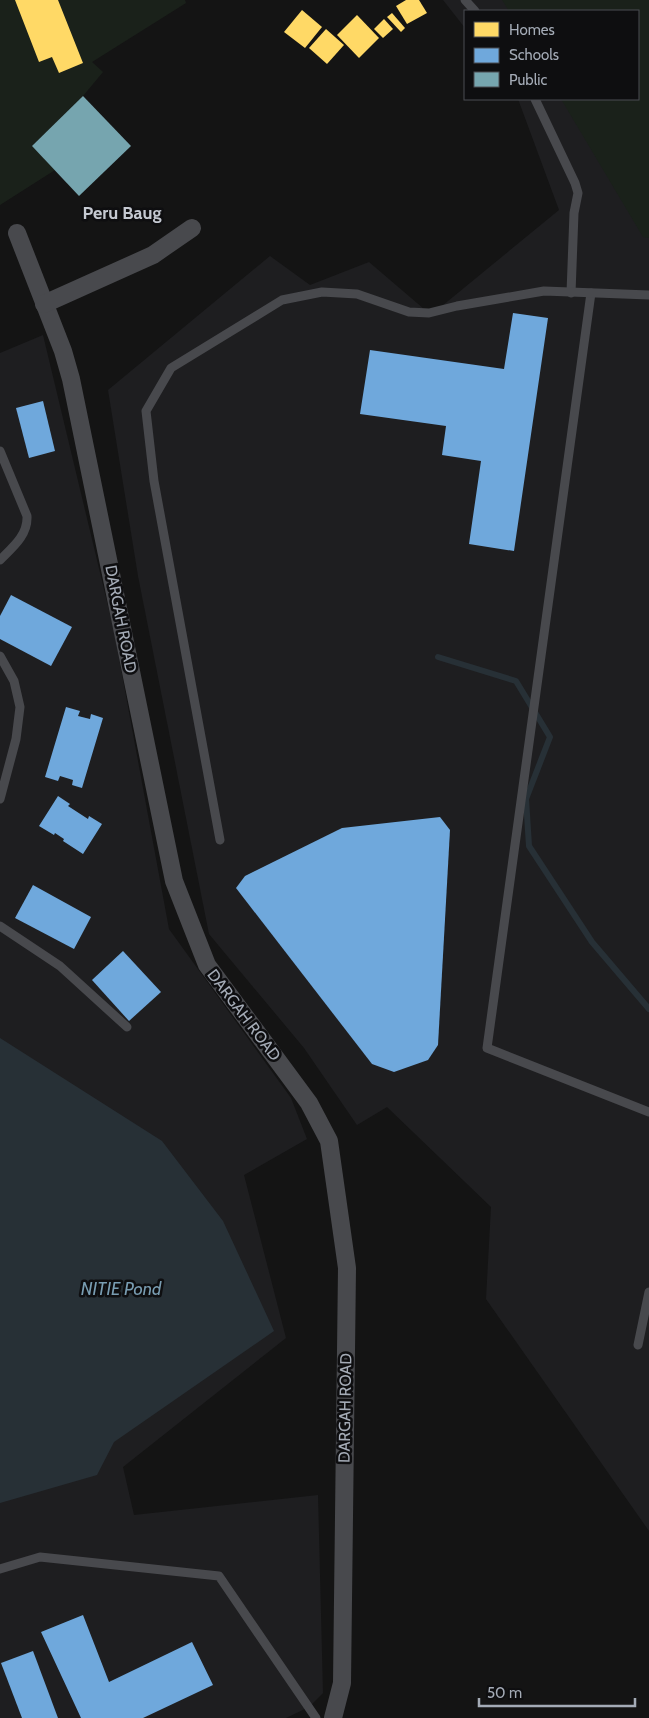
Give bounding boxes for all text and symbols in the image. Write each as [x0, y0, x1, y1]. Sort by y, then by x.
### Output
legend [464, 10, 639, 100]
text: Homes [509, 21, 555, 39]
text: Schools [509, 46, 559, 64]
text: Public [509, 71, 547, 89]
district label: Peru Baug [83, 202, 161, 224]
street label: DARGAH ROAD [101, 563, 141, 675]
street label: DARGAH ROAD [203, 965, 285, 1065]
water label: NITIE Pond [81, 1278, 162, 1300]
street label: DARGAH ROAD [335, 1353, 355, 1463]
scale bar [479, 1676, 635, 1708]
text: 50 m [487, 1684, 522, 1702]

